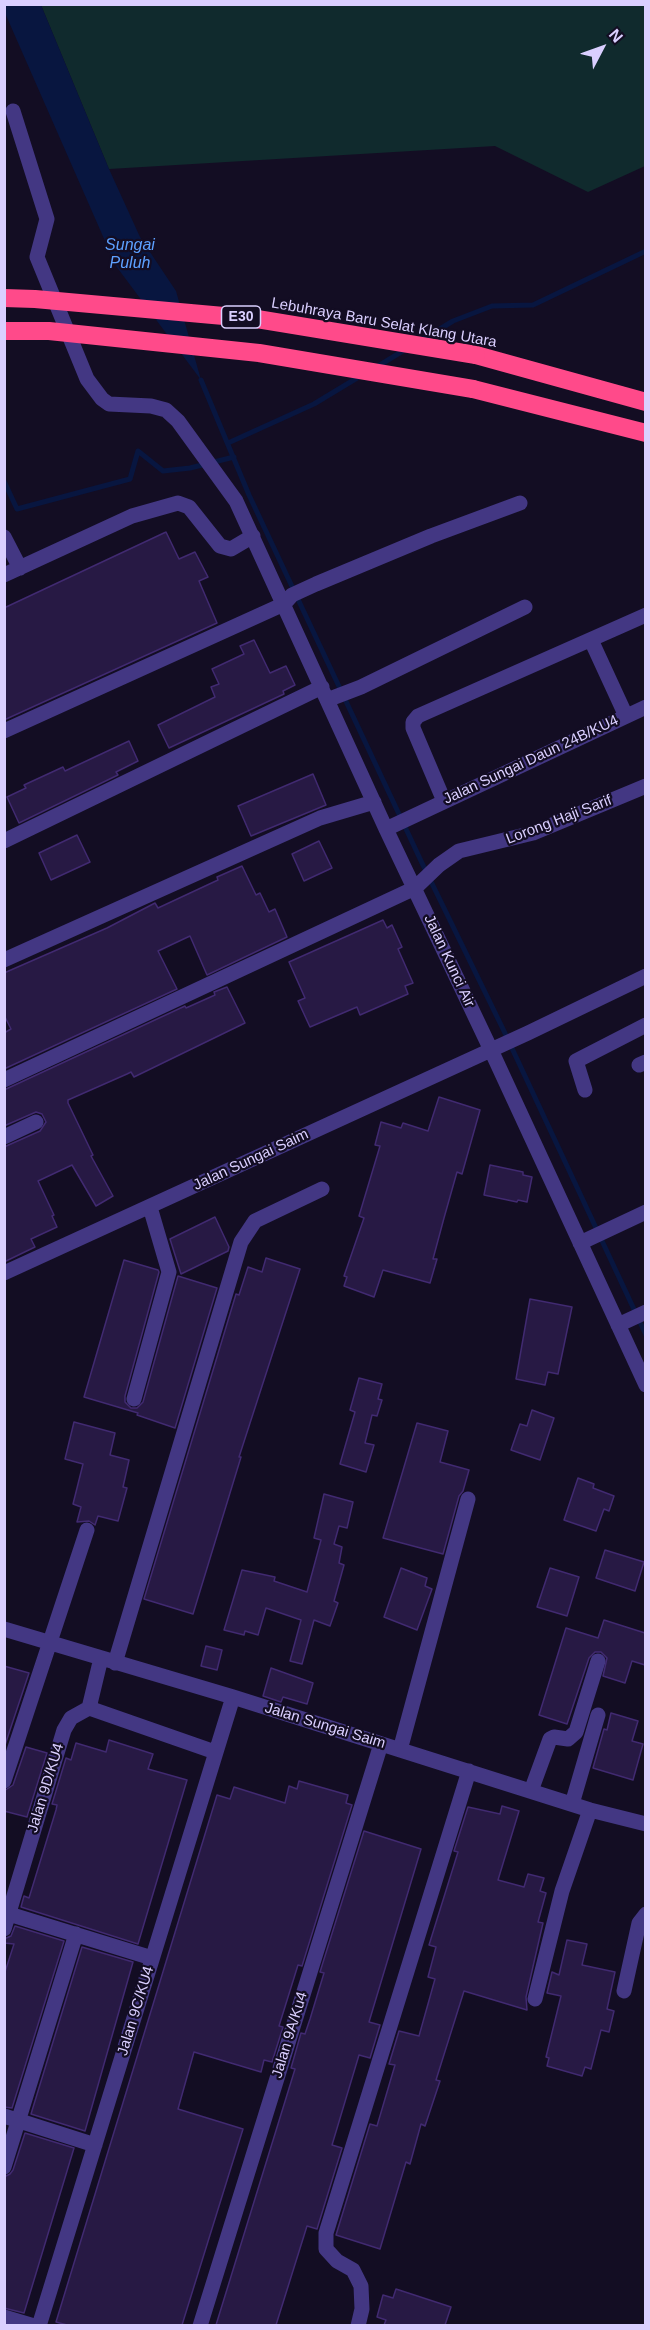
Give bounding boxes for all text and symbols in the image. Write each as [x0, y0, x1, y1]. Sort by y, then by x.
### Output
north arrow [572, 18, 632, 78]
text: N [606, 26, 626, 46]
water label: Sungai Puluh [105, 236, 155, 274]
street label: Lebuhraya Baru Selat Klang Utara [270, 294, 498, 352]
road number: E30 [222, 306, 260, 328]
street label: Jalan Sungai Daun 24B/KU4 [441, 711, 621, 809]
street label: Lorong Haji Sarif [504, 792, 614, 848]
street label: Jalan Kunci Air [420, 912, 478, 1010]
street label: Jalan Sungai Saim [191, 1125, 311, 1195]
street label: Jalan Sungai Saim [263, 1699, 387, 1753]
street label: Jalan 9D/KU4 [24, 1741, 68, 1835]
street label: Jalan 9C/KU4 [114, 1964, 158, 2058]
street label: Jalan 9A/Ku4 [268, 1990, 312, 2080]

